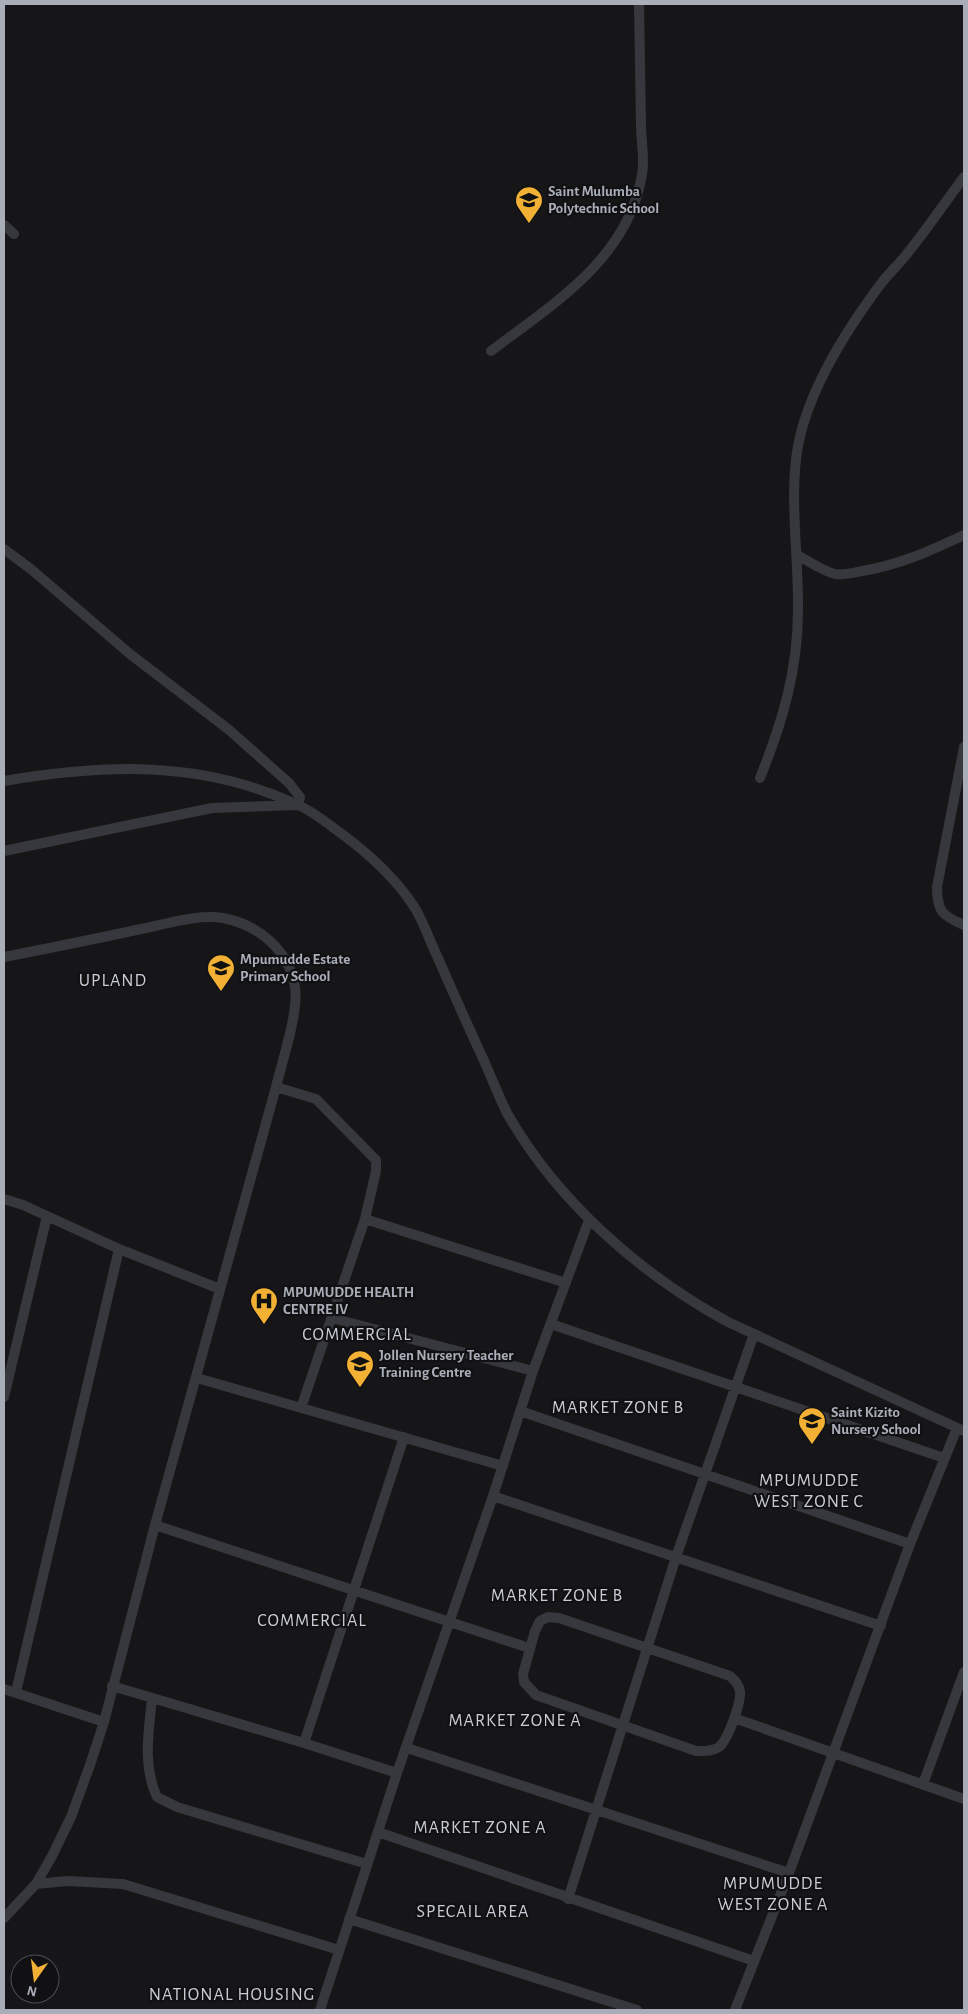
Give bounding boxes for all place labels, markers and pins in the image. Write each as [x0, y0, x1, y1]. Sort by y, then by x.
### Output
place label: Saint Mulumba Polytechnic School [548, 184, 659, 216]
school or university icon: Saint Mulumba Polytechnic School [514, 185, 544, 224]
place label: Mpumudde Estate Primary School [240, 952, 350, 984]
school or university icon: Mpumudde Estate Primary School [206, 953, 236, 992]
place label: MPUMUDDE HEALTH CENTRE IV [283, 1285, 414, 1317]
hospital icon: MPUMUDDE HEALTH CENTRE IV [249, 1286, 279, 1325]
place label: Jollen Nursery Teacher Training Centre [379, 1348, 514, 1380]
school or university icon: Jollen Nursery Teacher Training Centre [345, 1349, 375, 1388]
place label: Saint Kizito Nursery School [831, 1405, 921, 1437]
school or university icon: Saint Kizito Nursery School [797, 1406, 827, 1445]

